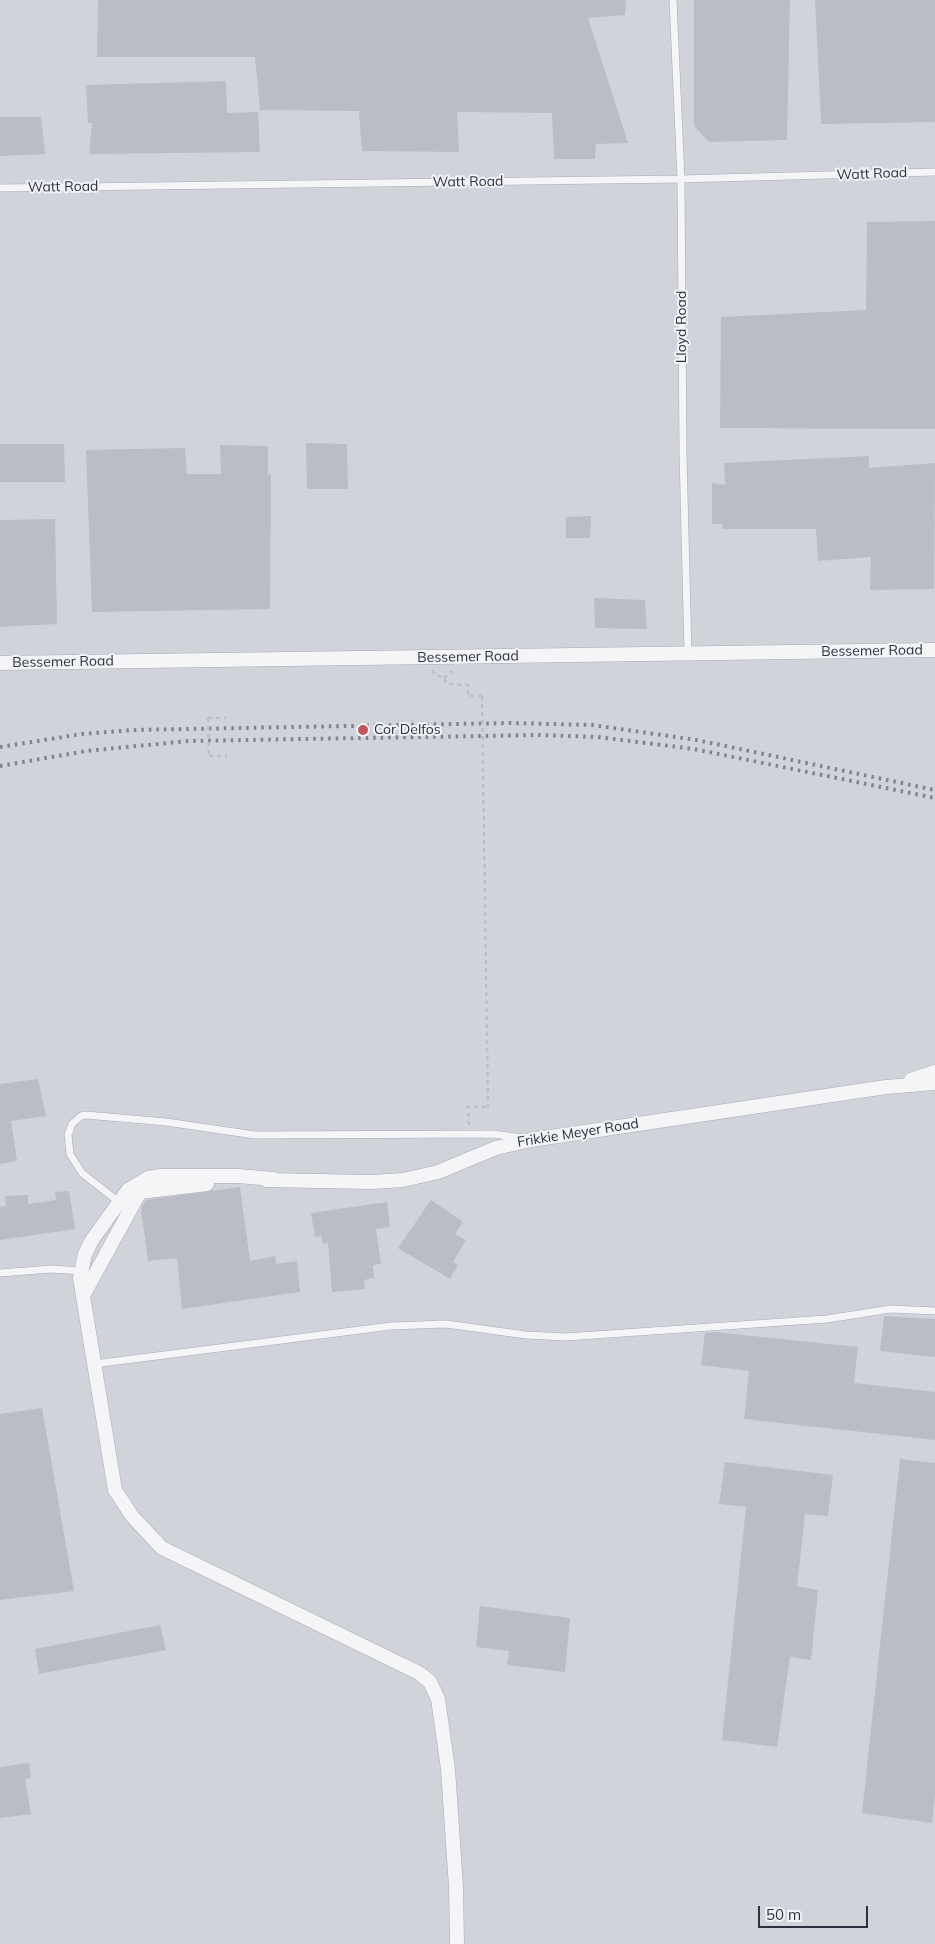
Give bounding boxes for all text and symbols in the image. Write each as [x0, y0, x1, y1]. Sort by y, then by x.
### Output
street label: Watt Road [836, 164, 908, 184]
street label: Watt Road [432, 173, 504, 191]
street label: Watt Road [27, 178, 99, 196]
street label: Lloyd Road [674, 291, 690, 363]
street label: Bessemer Road [821, 642, 923, 660]
street label: Bessemer Road [417, 648, 519, 666]
street label: Bessemer Road [12, 653, 114, 671]
place label: Cor Delfos [374, 722, 441, 738]
marker: Cor Delfos [356, 723, 370, 737]
street label: Frikkie Meyer Road [516, 1115, 640, 1151]
scale bar [760, 1896, 870, 1928]
text: 50 m [766, 1905, 801, 1924]

